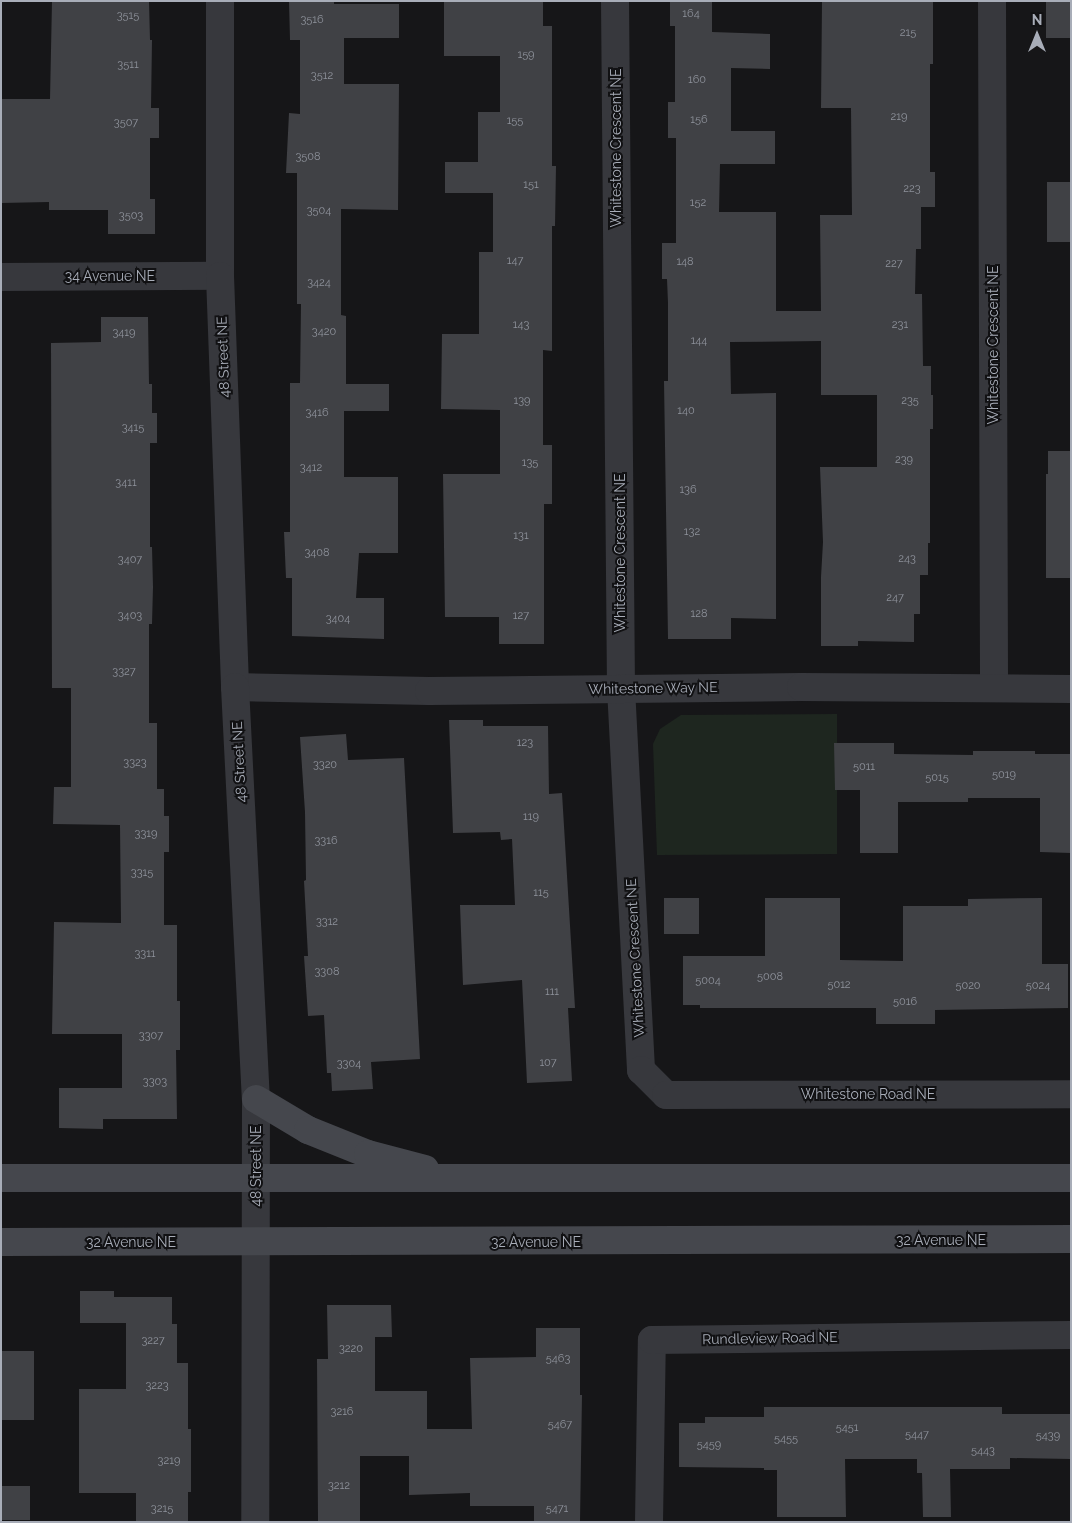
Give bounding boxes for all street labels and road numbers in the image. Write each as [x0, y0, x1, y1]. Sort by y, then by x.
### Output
street label: Whitestone Crescent NE [608, 68, 624, 228]
street label: Whitestone Crescent NE [985, 265, 1001, 425]
street label: 34 Avenue NE [65, 268, 155, 284]
street label: 48 Street NE [213, 316, 233, 398]
street label: Whitestone Crescent NE [612, 473, 628, 633]
street label: Whitestone Way NE [588, 678, 718, 698]
street label: 48 Street NE [228, 721, 250, 803]
street label: Whitestone Crescent NE [622, 878, 648, 1038]
street label: Whitestone Road NE [801, 1086, 935, 1102]
street label: 48 Street NE [248, 1125, 264, 1207]
street label: 32 Avenue NE [896, 1232, 986, 1248]
street label: 32 Avenue NE [86, 1234, 176, 1250]
street label: 32 Avenue NE [491, 1234, 581, 1250]
street label: Rundleview Road NE [702, 1328, 838, 1348]

